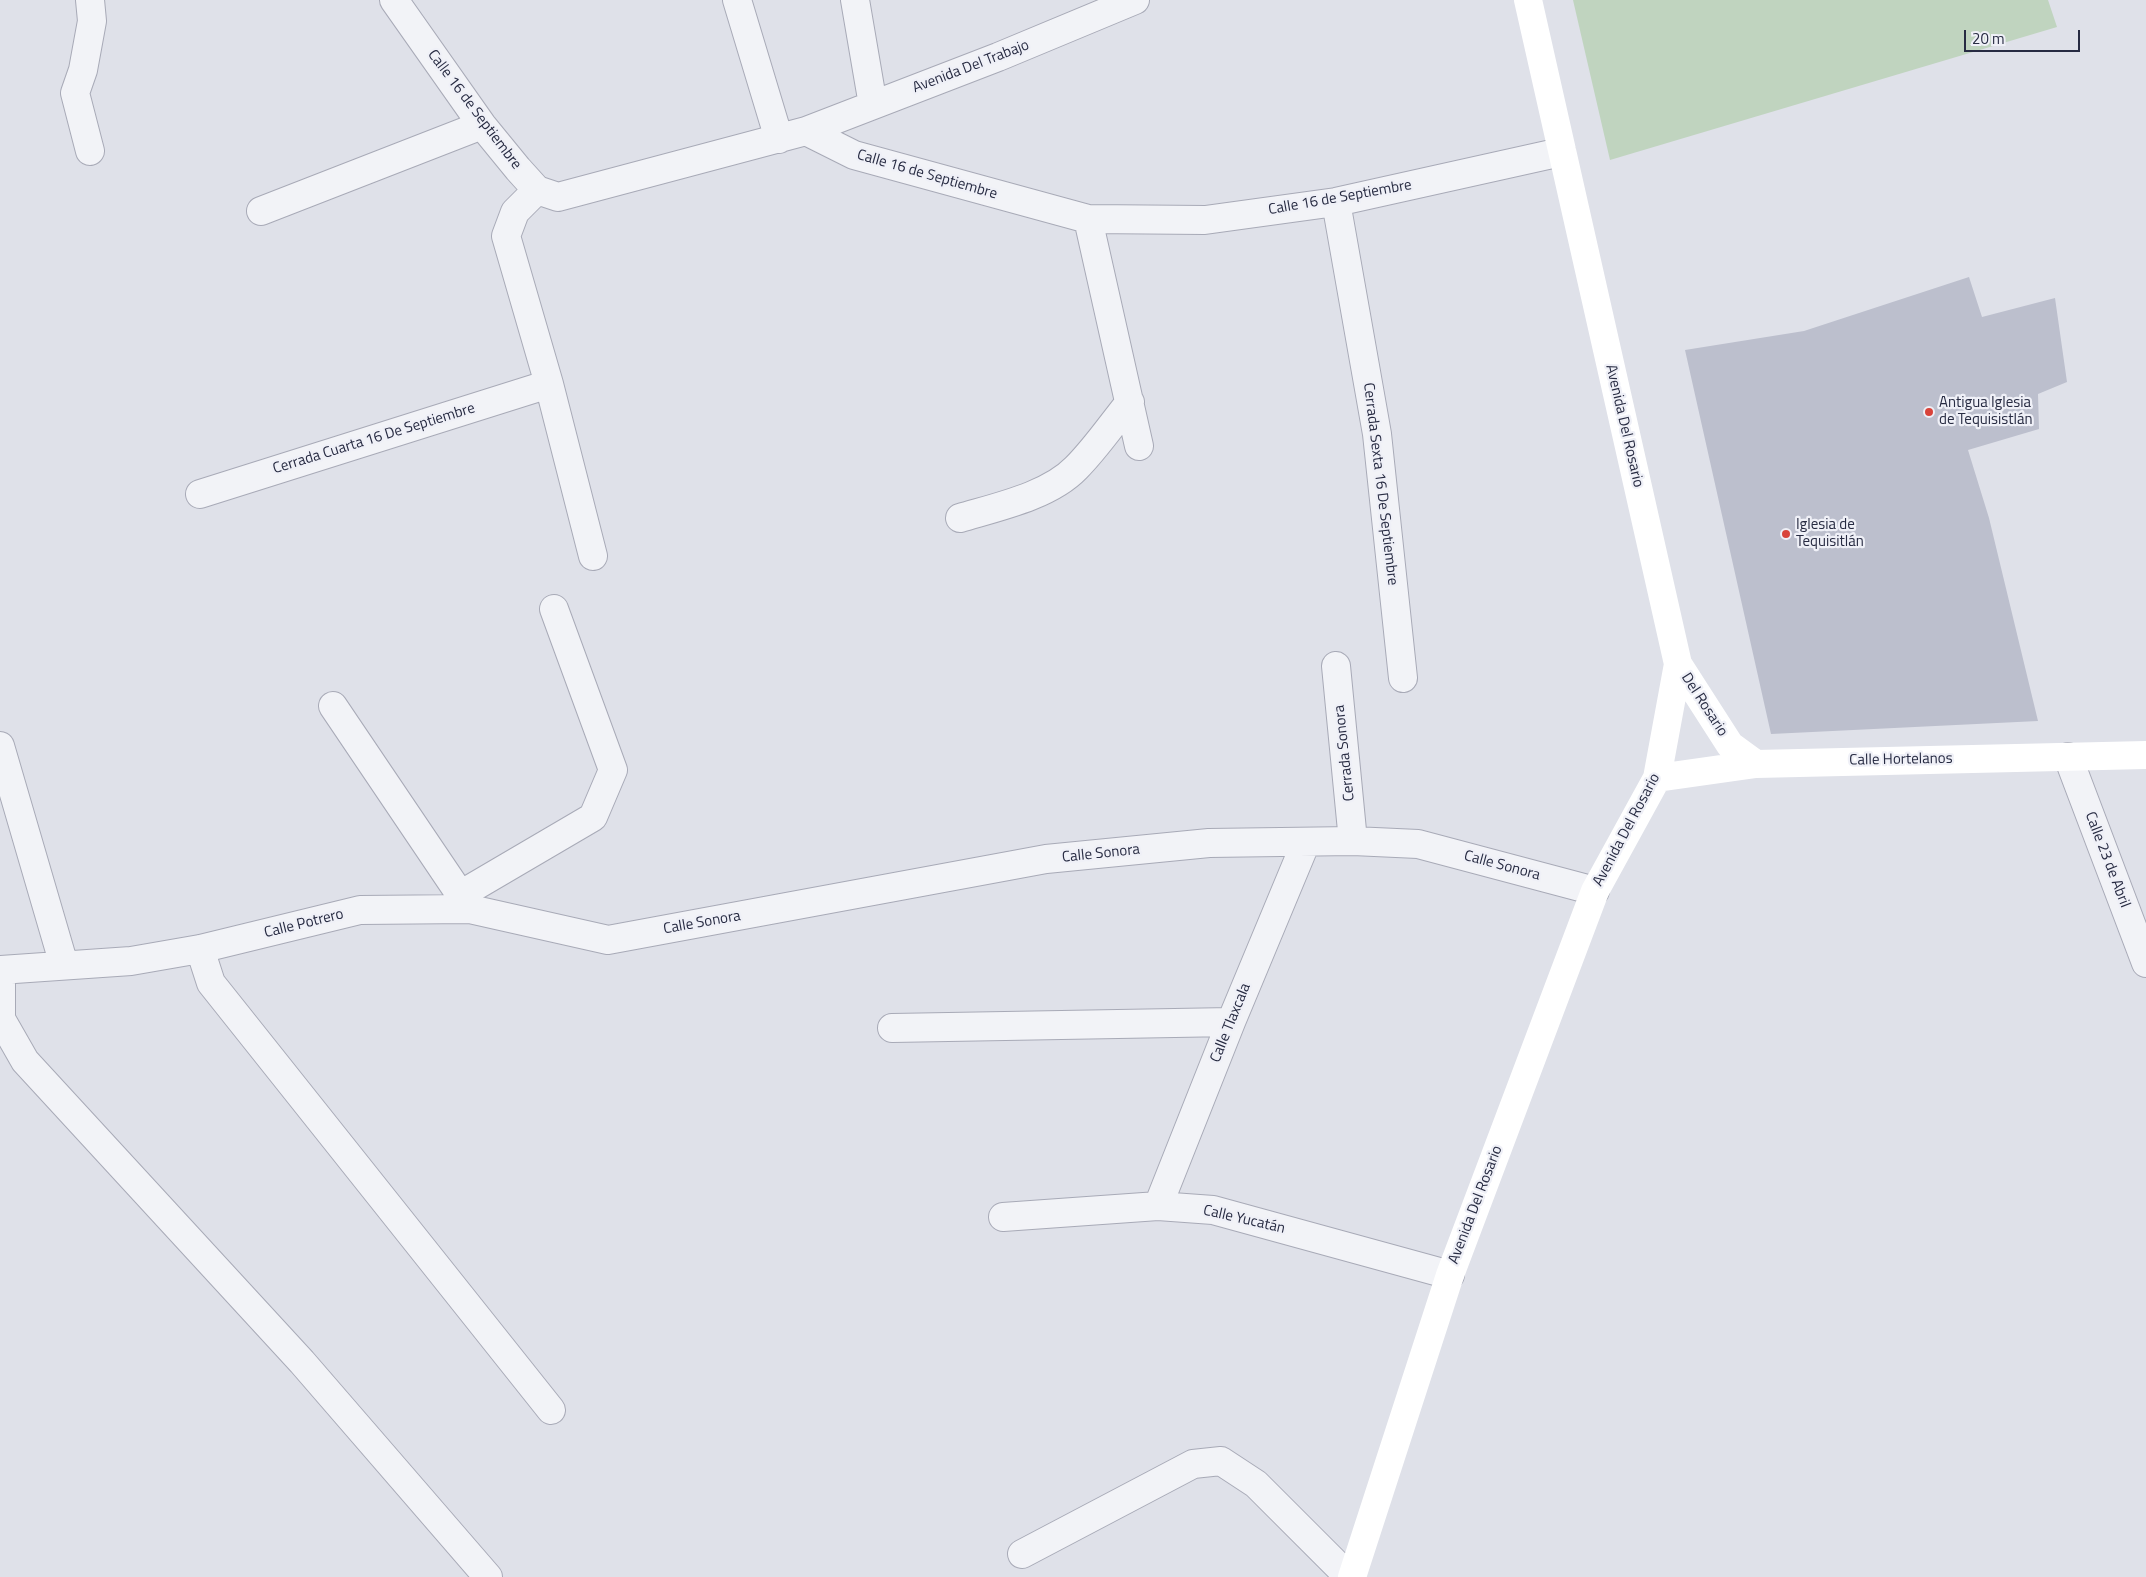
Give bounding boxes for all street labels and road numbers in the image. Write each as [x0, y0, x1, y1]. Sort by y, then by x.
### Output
street label: Avenida Del Trabajo [910, 36, 1032, 98]
street label: Calle 16 de Septiembre [423, 47, 525, 173]
street label: Calle 16 de Septiembre [855, 146, 999, 204]
street label: Calle 16 de Septiembre [1267, 177, 1413, 219]
street label: Avenida Del Rosario [1601, 363, 1647, 489]
street label: Cerrada Sexta 16 De Septiembre [1359, 382, 1401, 586]
street label: Cerrada Cuarta 16 De Septiembre [271, 400, 477, 478]
street label: Del Rosario [1677, 670, 1731, 740]
street label: Cerrada Sonora [1331, 704, 1359, 802]
street label: Calle Hortelanos [1849, 750, 1953, 770]
street label: Avenida Del Rosario [1590, 770, 1664, 890]
street label: Calle 23 de Abril [2080, 810, 2134, 910]
street label: Calle Sonora [1061, 841, 1141, 867]
street label: Calle Sonora [1462, 847, 1542, 885]
street label: Calle Potrero [263, 905, 345, 943]
street label: Calle Sonora [662, 907, 742, 939]
street label: Calle Tlaxcala [1207, 981, 1255, 1065]
street label: Avenida Del Rosario [1445, 1143, 1507, 1267]
street label: Calle Yucatán [1201, 1202, 1287, 1238]

